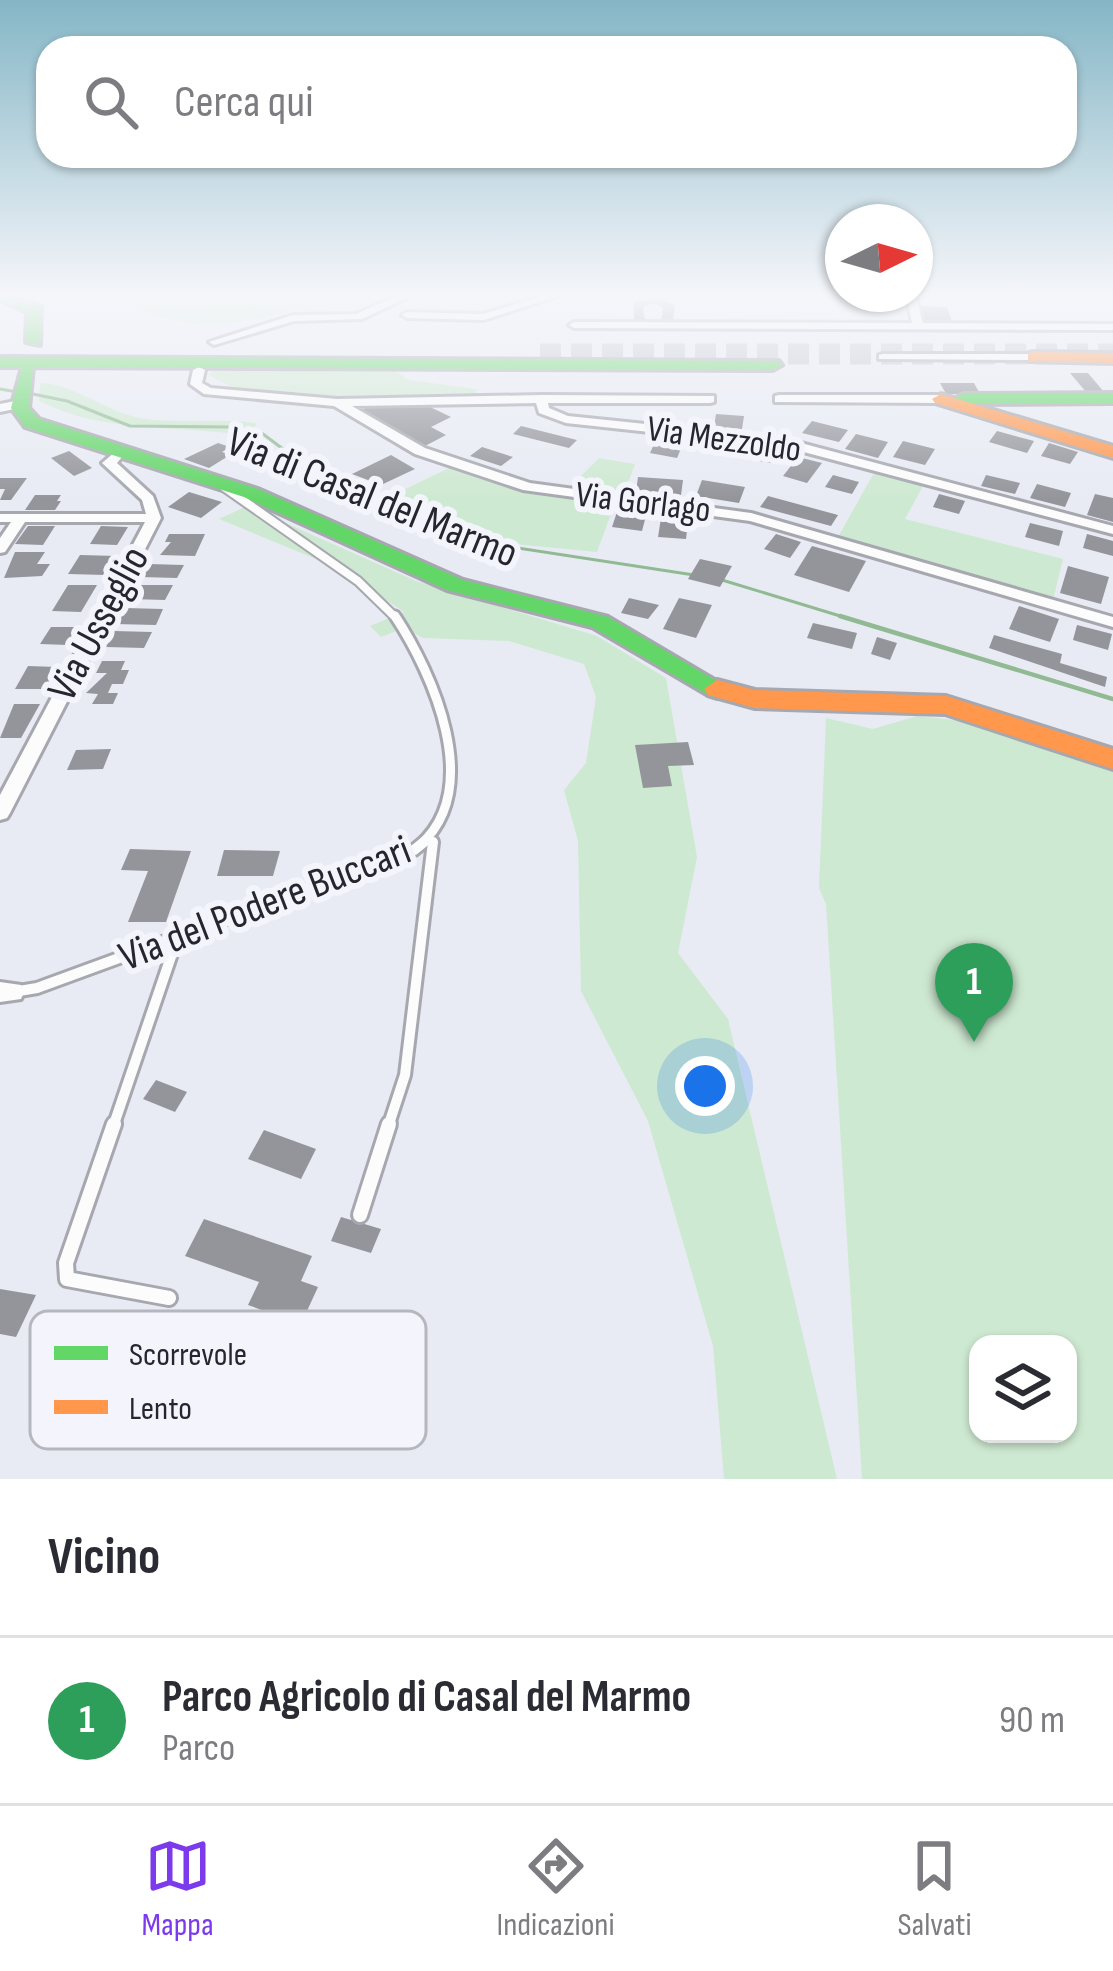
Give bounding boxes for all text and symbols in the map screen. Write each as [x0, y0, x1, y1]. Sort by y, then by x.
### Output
search box [36, 36, 1077, 168]
icon: search [78, 69, 144, 135]
text: Cerca qui [174, 75, 314, 130]
north arrow [825, 204, 933, 312]
street label: Via Mezzoldo [644, 408, 804, 472]
street label: Via di Casal del Marmo [219, 416, 525, 580]
street label: Via Gorlago [573, 473, 713, 533]
street label: Via Usseglio [37, 538, 161, 710]
street label: Via del Podere Buccari [112, 825, 418, 983]
pin: 1 [935, 943, 1013, 1042]
your location [675, 1056, 735, 1116]
legend [30, 1311, 426, 1449]
text: Scorrevole [129, 1335, 247, 1375]
map controls [969, 1335, 1077, 1443]
button: layers [969, 1335, 1077, 1443]
text: Lento [129, 1389, 192, 1429]
text: Vicino [48, 1527, 160, 1588]
text: Parco Agricolo di Casal del Marmo [162, 1670, 691, 1725]
text: 1 [79, 1697, 95, 1744]
text: 90 m [999, 1697, 1065, 1744]
text: Parco [162, 1725, 235, 1772]
tab: Mappa [141, 1833, 214, 1945]
tab: Indicazioni [497, 1833, 615, 1945]
tab: Salvati [897, 1833, 972, 1945]

